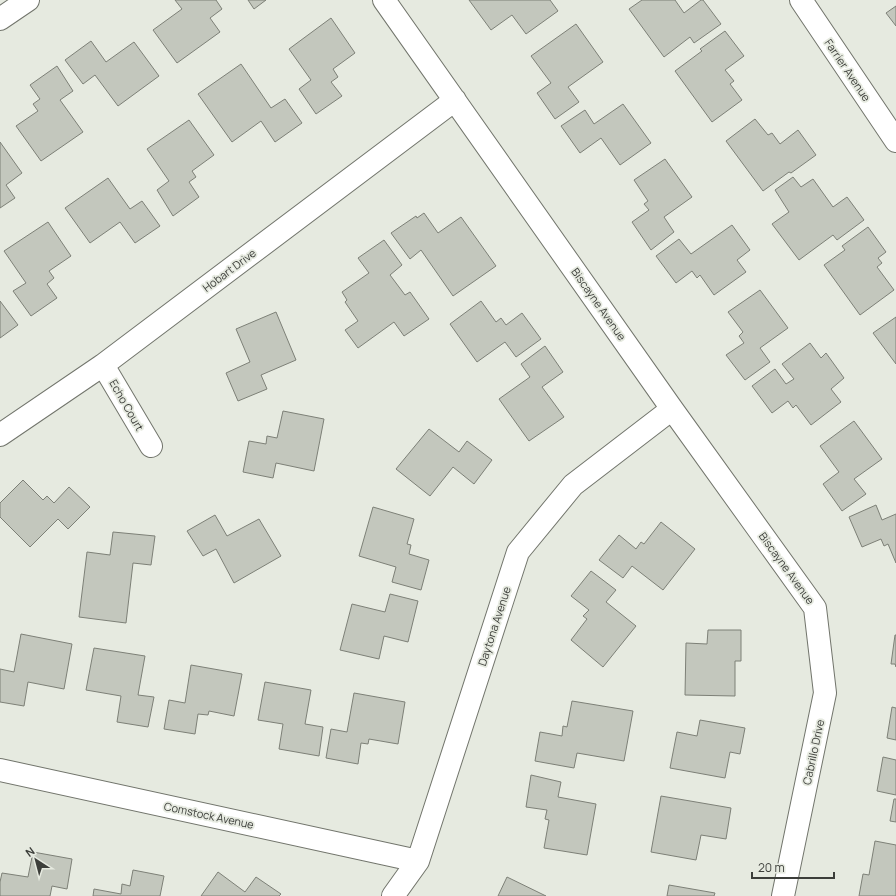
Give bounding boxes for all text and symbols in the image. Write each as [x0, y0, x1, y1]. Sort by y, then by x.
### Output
street label: Farrier Avenue [822, 36, 875, 105]
street label: Hobart Drive [199, 245, 259, 295]
street label: Biscayne Avenue [568, 265, 630, 344]
street label: Echo Court [106, 377, 148, 433]
street label: Biscayne Avenue [756, 529, 819, 607]
street label: Daytona Avenue [474, 584, 514, 668]
street label: Cabrillo Drive [799, 717, 827, 786]
street label: Comstock Avenue [163, 798, 256, 832]
north arrow [16, 840, 56, 880]
text: N [22, 843, 38, 860]
scale bar [752, 854, 834, 880]
text: 20 m [758, 859, 785, 876]

